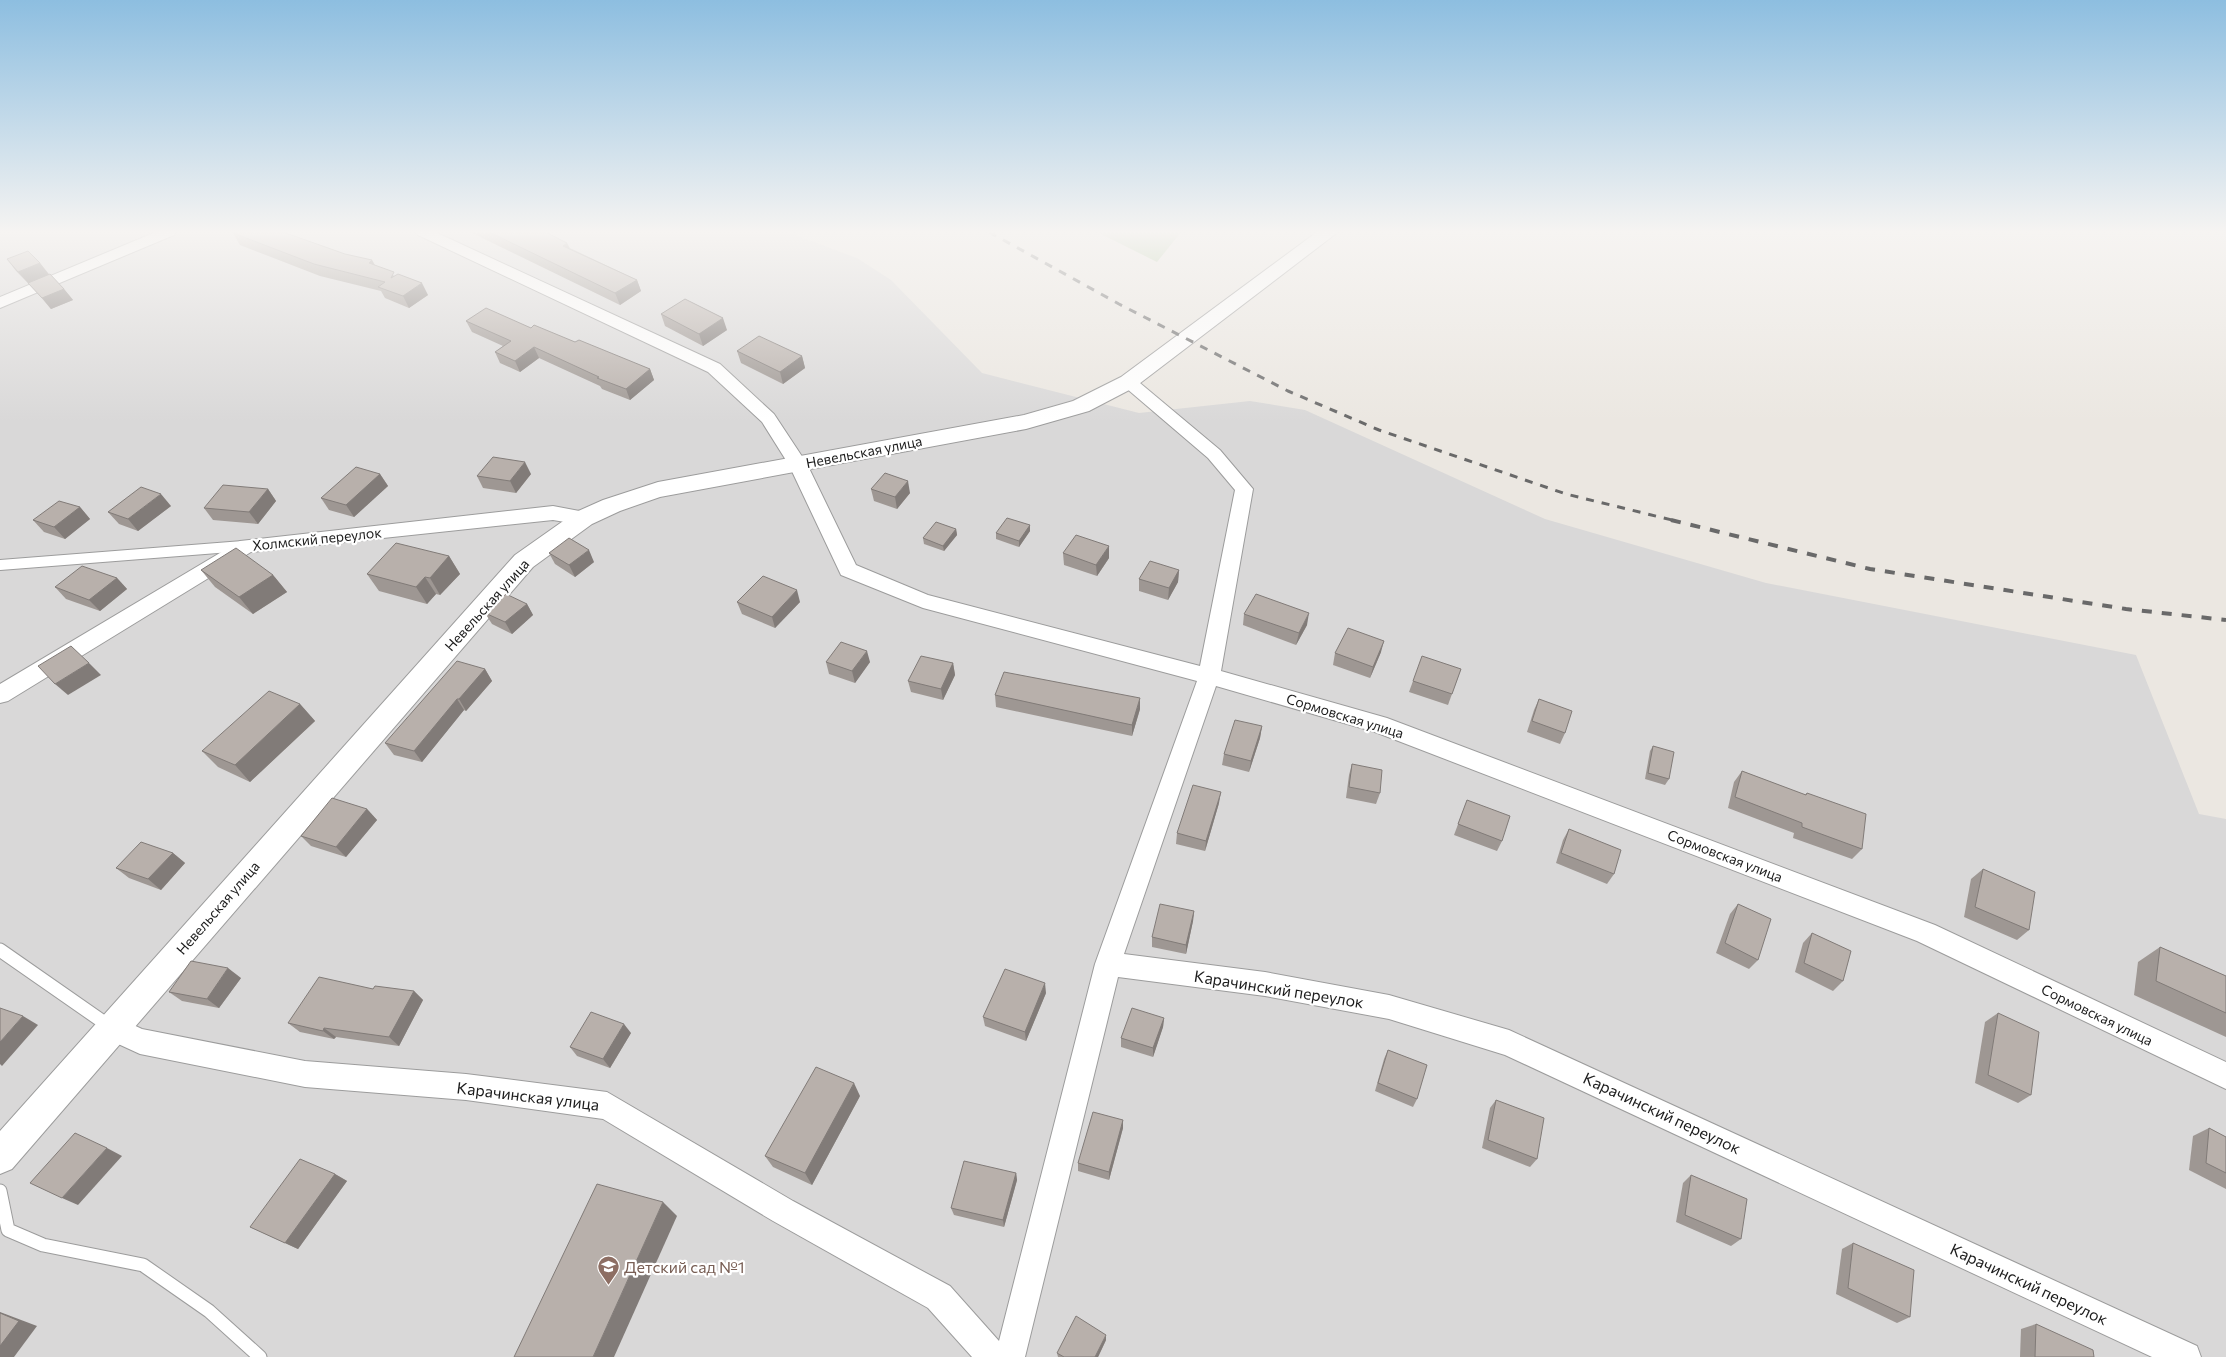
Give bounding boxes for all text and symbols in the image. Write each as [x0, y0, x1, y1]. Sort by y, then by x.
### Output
street label: Невельская улица [804, 432, 923, 471]
street label: Холмский переулок [251, 523, 383, 554]
street label: Невельская улица [441, 555, 532, 654]
street label: Сормовская улица [1284, 690, 1406, 741]
street label: Сормовская улица [1665, 826, 1785, 885]
street label: Невельская улица [173, 858, 263, 958]
street label: Карачинский переулок [1193, 966, 1366, 1011]
street label: Сормовская улица [2039, 980, 2156, 1049]
street label: Карачинский переулок [1580, 1068, 1744, 1158]
street label: Карачинская улица [456, 1077, 600, 1114]
street label: Карачинский переулок [1947, 1239, 2111, 1329]
school or university icon: Детский сад №1 [596, 1255, 620, 1286]
place label: Детский сад №1 [624, 1257, 745, 1276]

